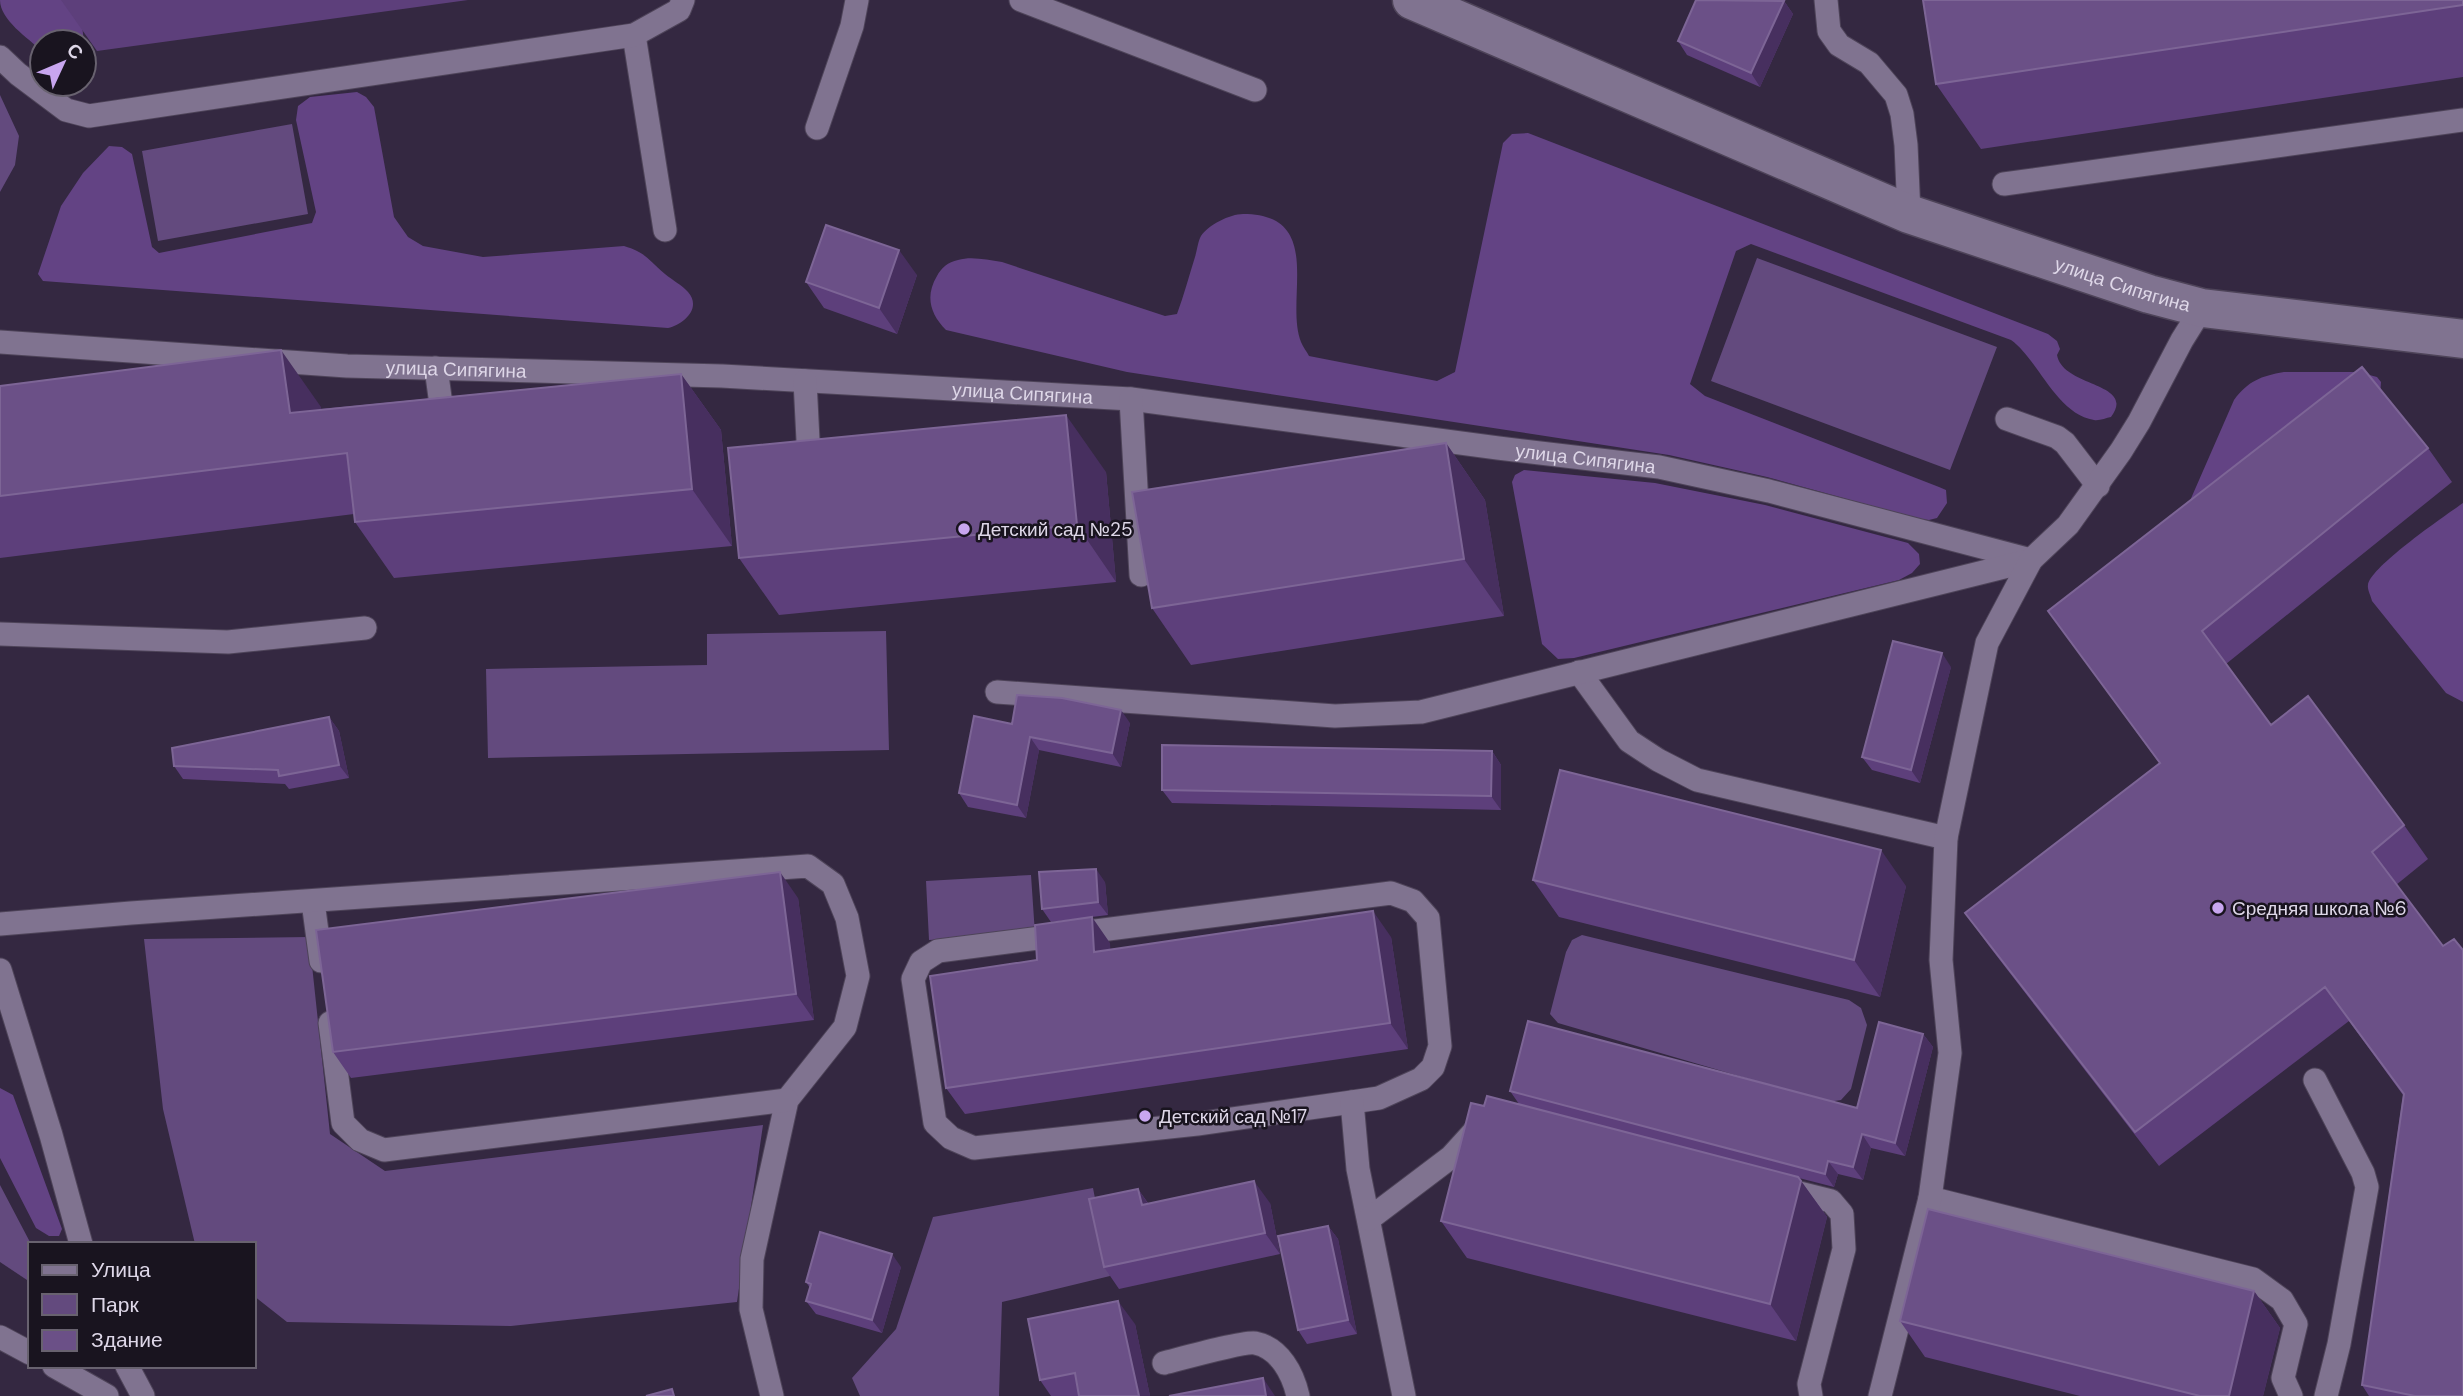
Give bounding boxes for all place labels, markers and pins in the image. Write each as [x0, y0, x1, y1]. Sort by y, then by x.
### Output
place label: Детский сад №25 [978, 517, 1133, 542]
marker: Детский сад №25 [956, 521, 972, 537]
place label: Средняя школа №6 [2232, 896, 2407, 921]
marker: Средняя школа №6 [2210, 900, 2226, 916]
place label: Детский сад №17 [1159, 1104, 1307, 1129]
marker: Детский сад №17 [1137, 1108, 1153, 1124]

